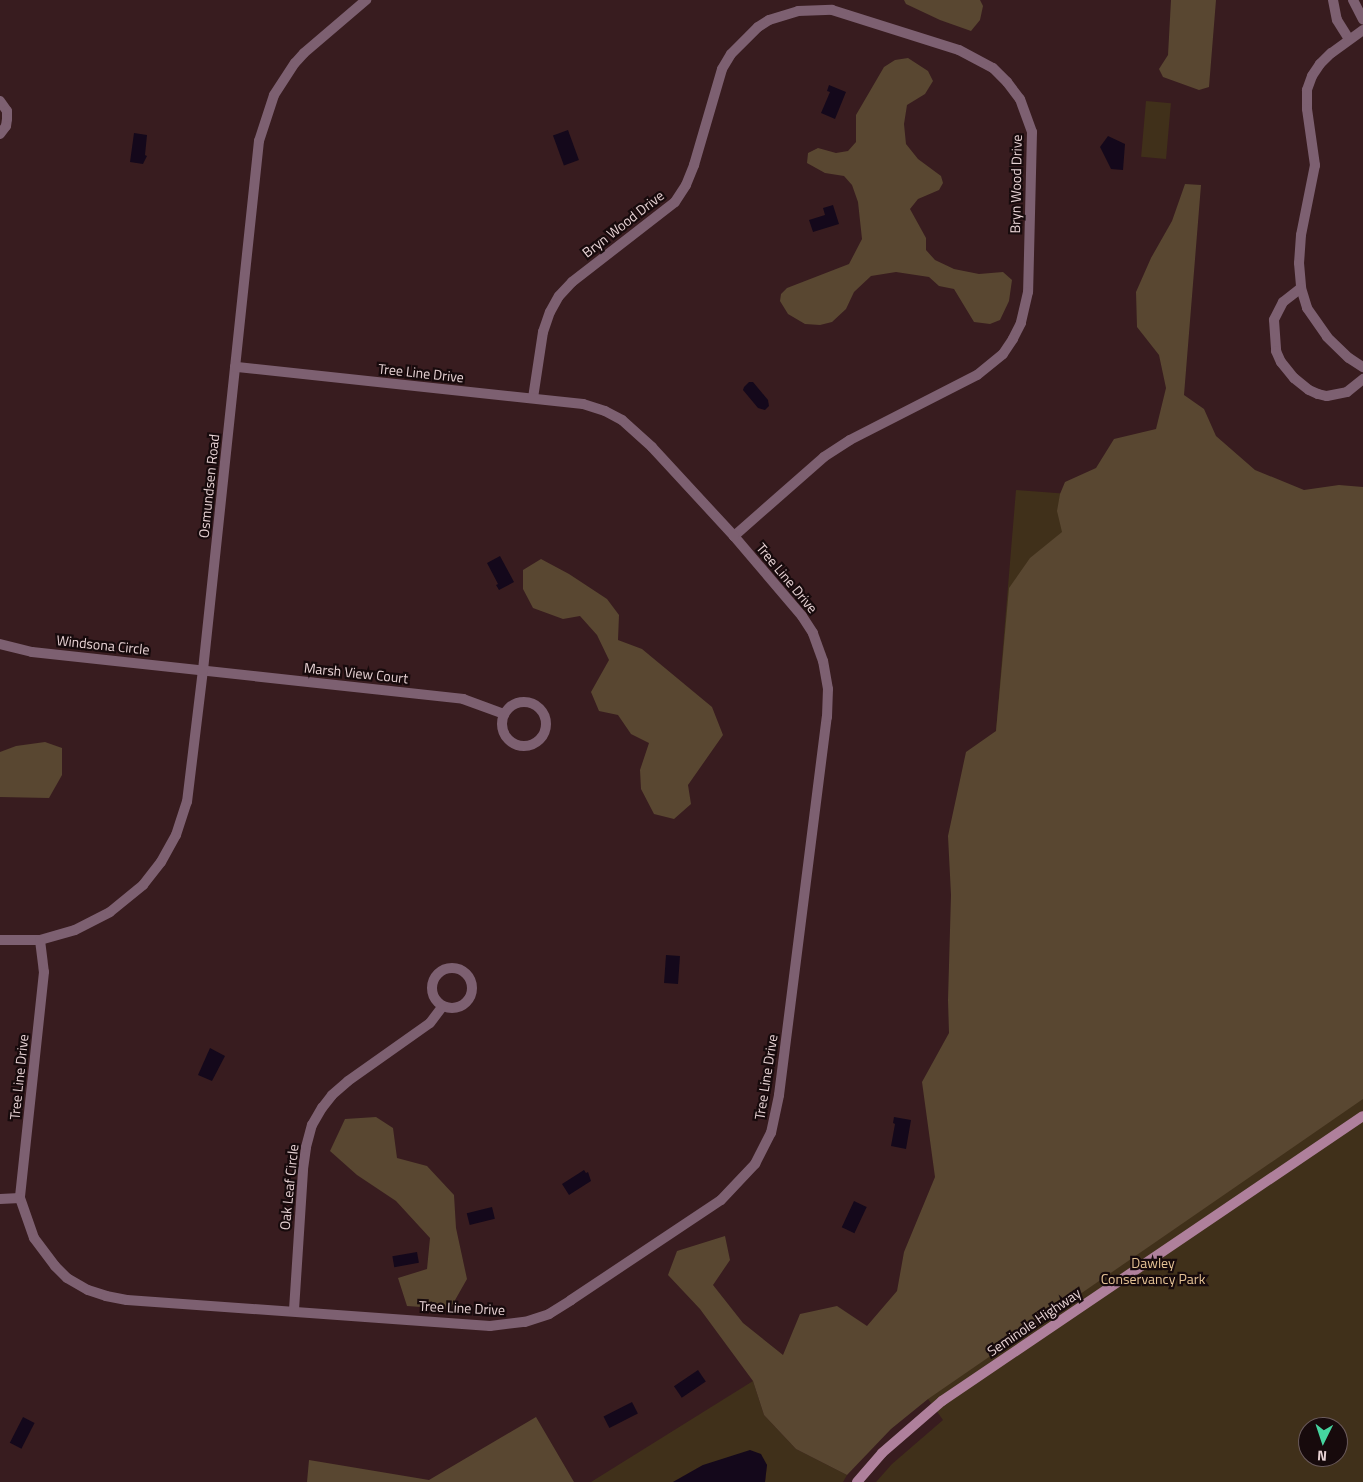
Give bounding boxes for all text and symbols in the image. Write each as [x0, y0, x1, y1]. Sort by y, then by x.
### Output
street label: Bryn Wood Drive [1007, 134, 1025, 234]
street label: Bryn Wood Drive [579, 187, 667, 261]
street label: Tree Line Drive [377, 360, 465, 386]
street label: Osmundsen Road [195, 433, 223, 539]
street label: Tree Line Drive [753, 540, 821, 616]
street label: Windsona Circle [56, 632, 150, 658]
street label: Marsh View Court [303, 659, 409, 687]
street label: Tree Line Drive [6, 1033, 32, 1121]
street label: Tree Line Drive [751, 1033, 781, 1121]
street label: Oak Leaf Circle [276, 1143, 302, 1231]
park label: Dawley Conservancy Park [1101, 1255, 1205, 1288]
street label: Seminole Highway [984, 1285, 1084, 1359]
street label: Tree Line Drive [419, 1297, 505, 1319]
north arrow [1298, 1417, 1348, 1467]
text: N [1316, 1446, 1328, 1467]

